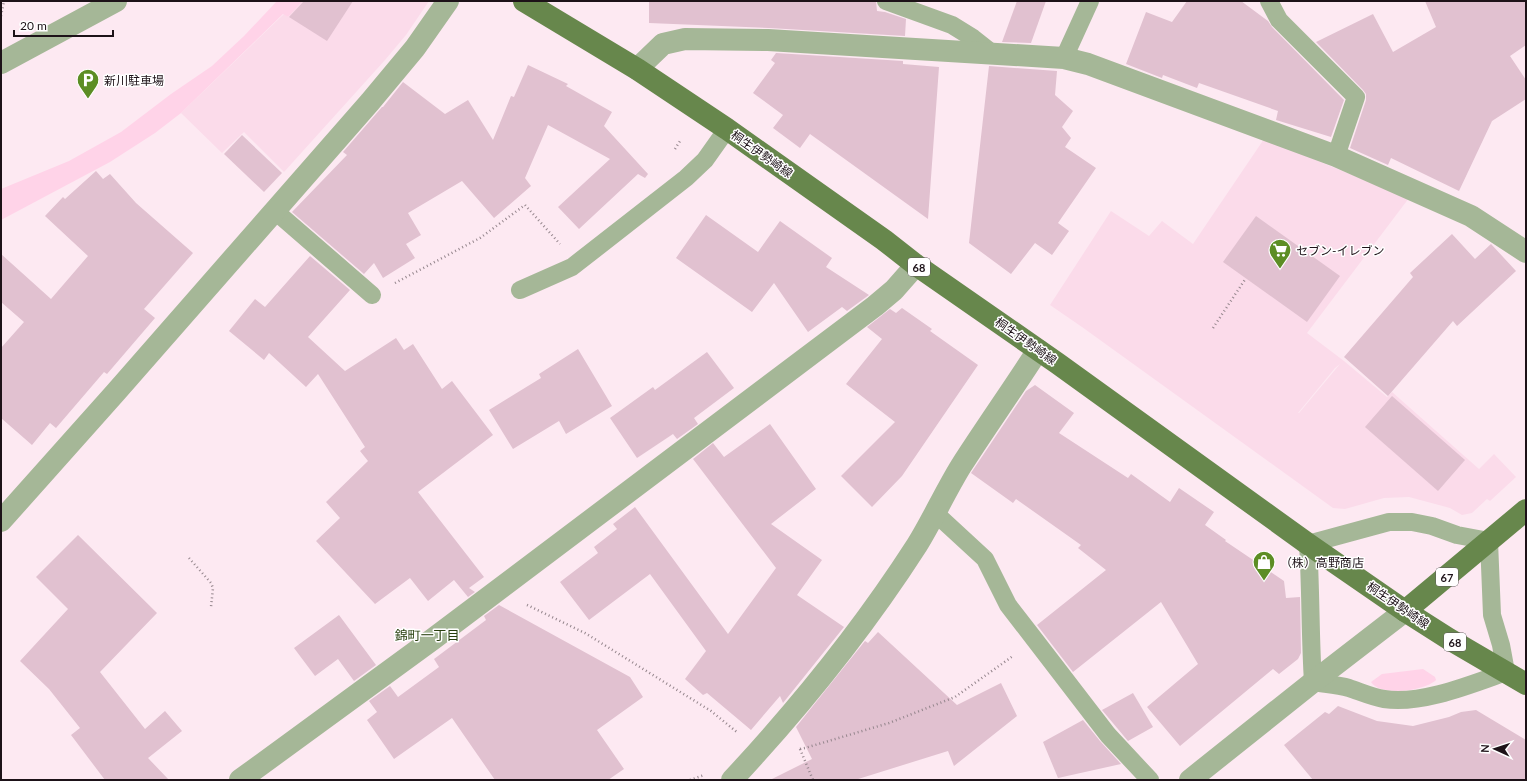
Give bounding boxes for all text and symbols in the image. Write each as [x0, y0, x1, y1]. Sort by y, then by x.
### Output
scale bar [14, 12, 113, 38]
text: 20 m [20, 18, 47, 33]
parking icon: 新川駐車場 [75, 67, 101, 100]
place label: 新川駐車場 [104, 73, 164, 88]
street label: 桐生伊勢崎線 [728, 127, 796, 181]
supermarket icon: セブン-イレブン [1267, 237, 1293, 270]
place label: セブン-イレブン [1296, 243, 1384, 258]
road number: 68 [908, 258, 930, 276]
street label: 桐生伊勢崎線 [992, 314, 1060, 368]
shop icon: （株）高野商店 [1251, 549, 1277, 582]
place label: （株）高野商店 [1280, 555, 1364, 570]
road number: 67 [1436, 568, 1458, 586]
street label: 桐生伊勢崎線 [1364, 579, 1432, 631]
district label: 錦町一丁目 [394, 627, 460, 643]
road number: 68 [1444, 633, 1466, 651]
north arrow [1475, 729, 1515, 769]
text: N [1478, 744, 1491, 753]

